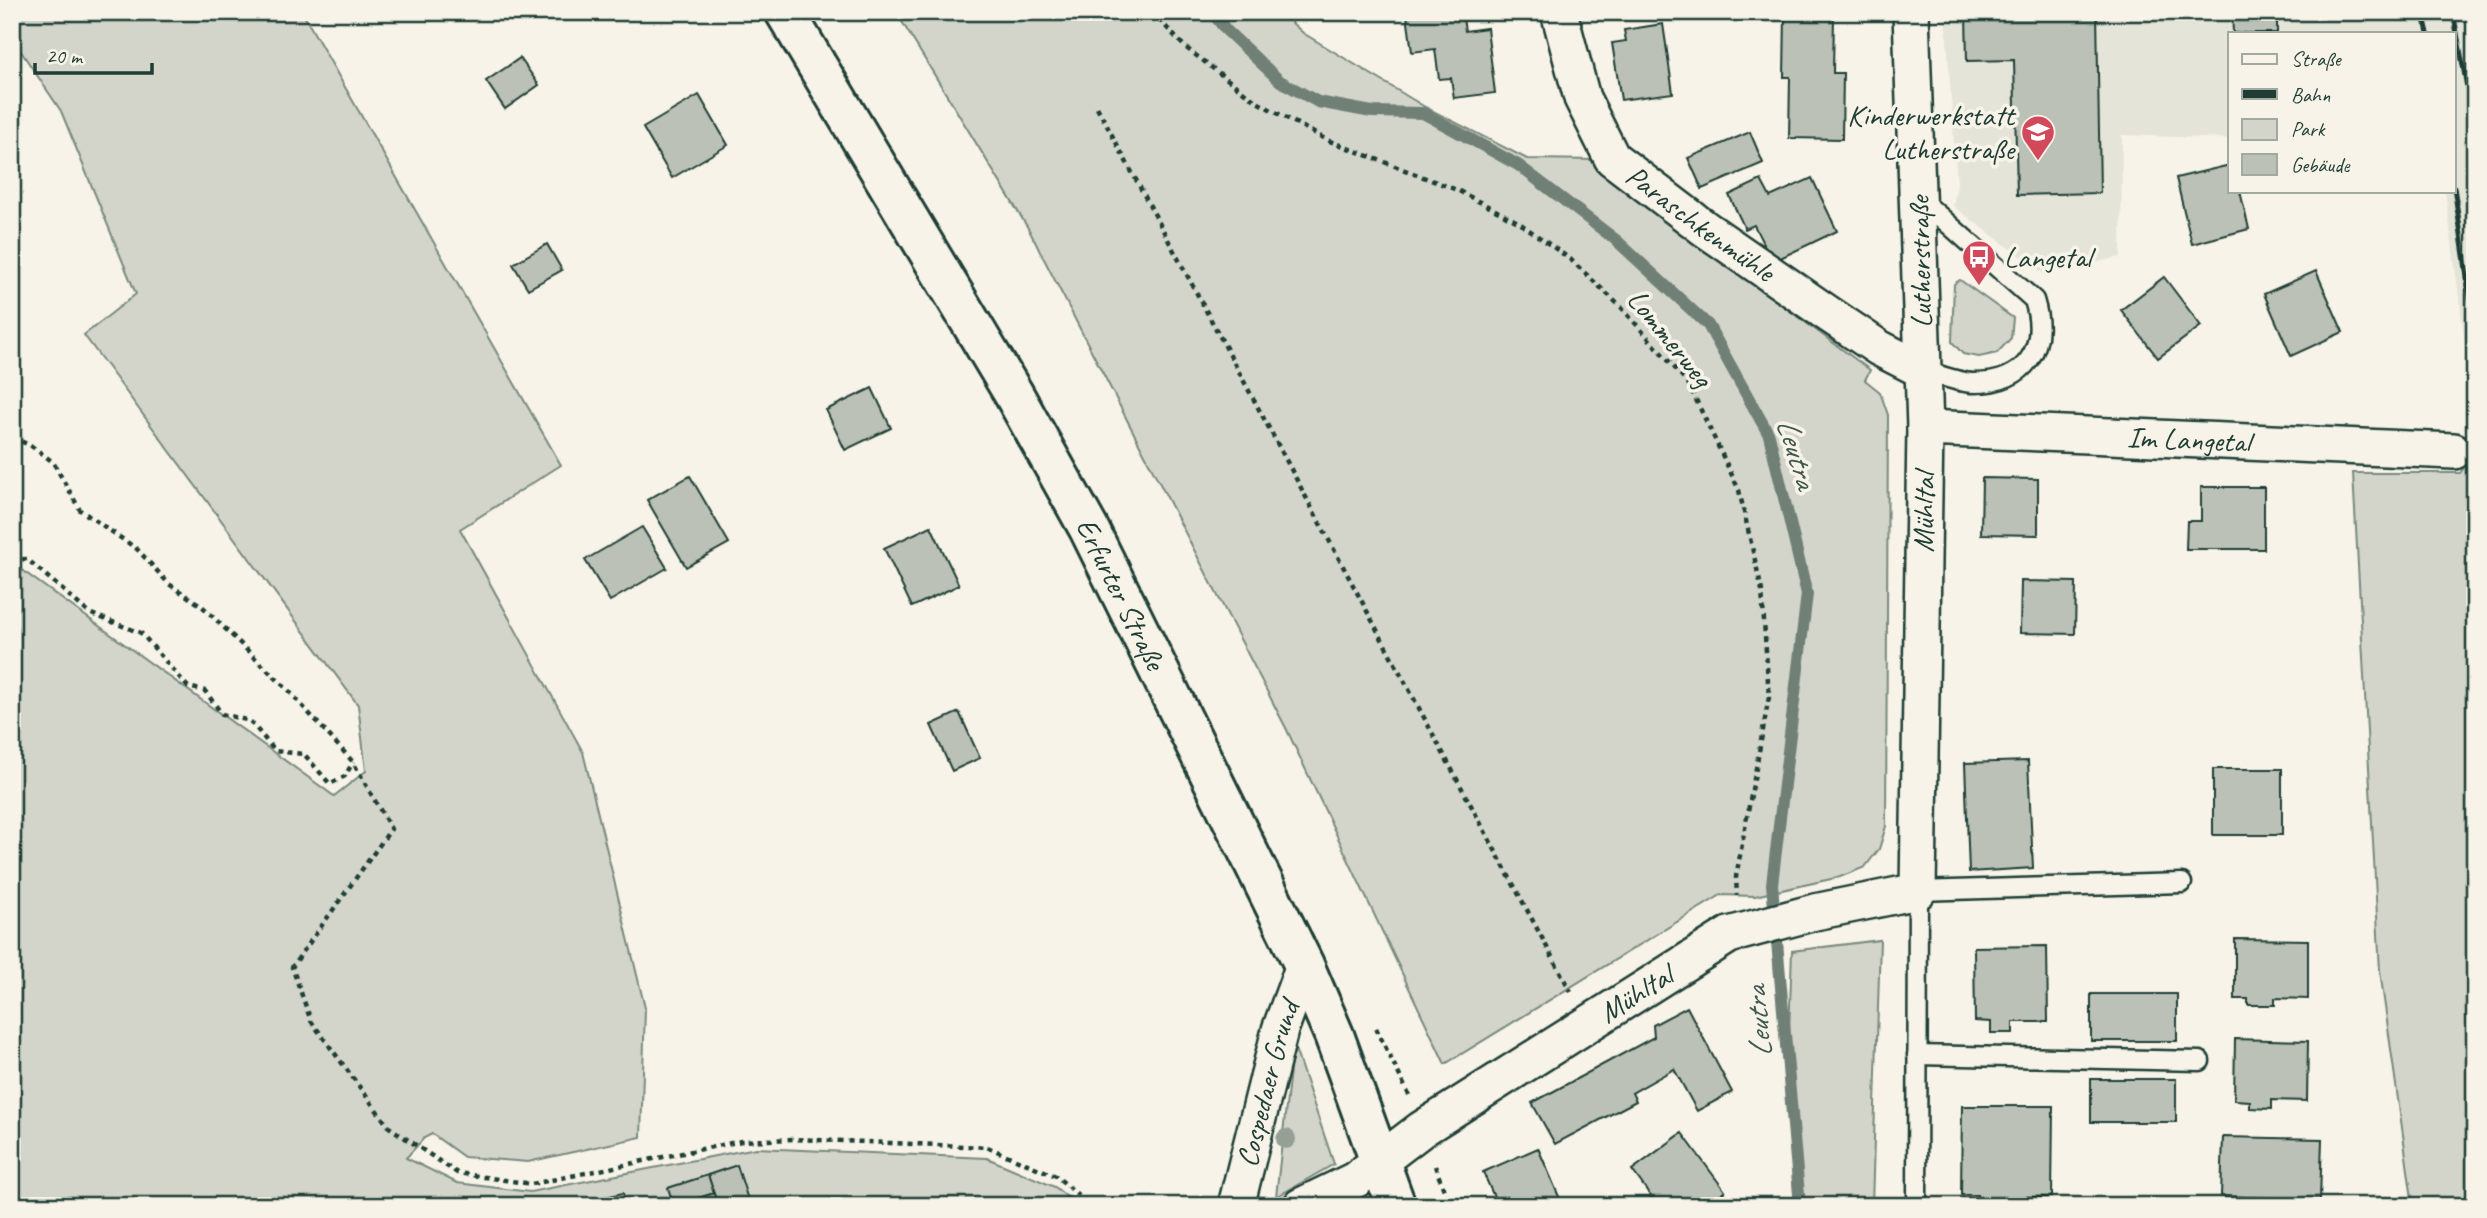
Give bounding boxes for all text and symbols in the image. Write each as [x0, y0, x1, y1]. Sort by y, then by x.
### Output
scale bar [35, 32, 152, 76]
legend [2228, 32, 2456, 192]
text: 20 m [46, 43, 84, 69]
text: Straße [2291, 46, 2343, 72]
text: Bahn [2291, 82, 2331, 108]
place label: Kinderwerkstatt Lutherstraße [1847, 96, 2017, 168]
school or university icon: Kinderwerkstatt Lutherstraße [2019, 113, 2057, 162]
text: Park [2291, 116, 2326, 142]
text: Gebäude [2291, 152, 2350, 178]
street label: Paraschkenmühle [1618, 156, 1784, 291]
street label: Lutherstraße [1900, 194, 1940, 328]
bus stop icon: Langetal [1960, 238, 1998, 287]
place label: Langetal [2004, 238, 2096, 276]
street label: Lommerweg [1619, 281, 1722, 396]
water label: Leutra [1767, 413, 1828, 497]
street label: Im Langetal [2126, 418, 2256, 461]
street label: Mühltal [1904, 467, 1943, 553]
street label: Erfurter Straße [1068, 511, 1175, 678]
street label: Mühltal [1592, 954, 1684, 1031]
water label: Leutra [1734, 981, 1782, 1059]
street label: Cospedaer Grund [1228, 992, 1310, 1171]

